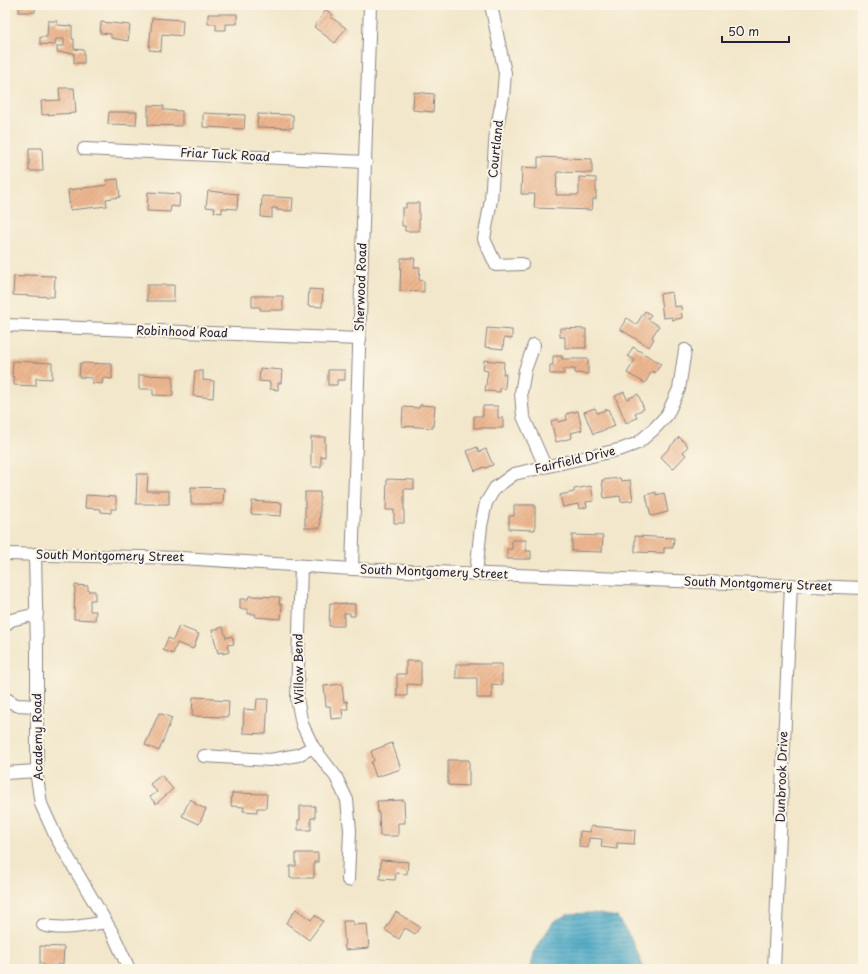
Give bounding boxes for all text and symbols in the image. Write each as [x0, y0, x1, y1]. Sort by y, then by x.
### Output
scale bar [722, 18, 789, 44]
text: 50 m [728, 22, 759, 40]
street label: Courtland [483, 118, 507, 179]
street label: Friar Tuck Road [180, 143, 270, 165]
street label: Sherwood Road [349, 242, 371, 332]
street label: Robinhood Road [136, 320, 228, 342]
street label: Fairfield Drive [533, 441, 617, 477]
street label: South Montgomery Street [36, 545, 185, 565]
street label: South Montgomery Street [360, 559, 509, 583]
street label: South Montgomery Street [684, 571, 833, 595]
street label: Willow Bend [288, 633, 308, 705]
street label: Academy Road [27, 693, 47, 781]
street label: Dunbrook Drive [770, 731, 792, 823]

